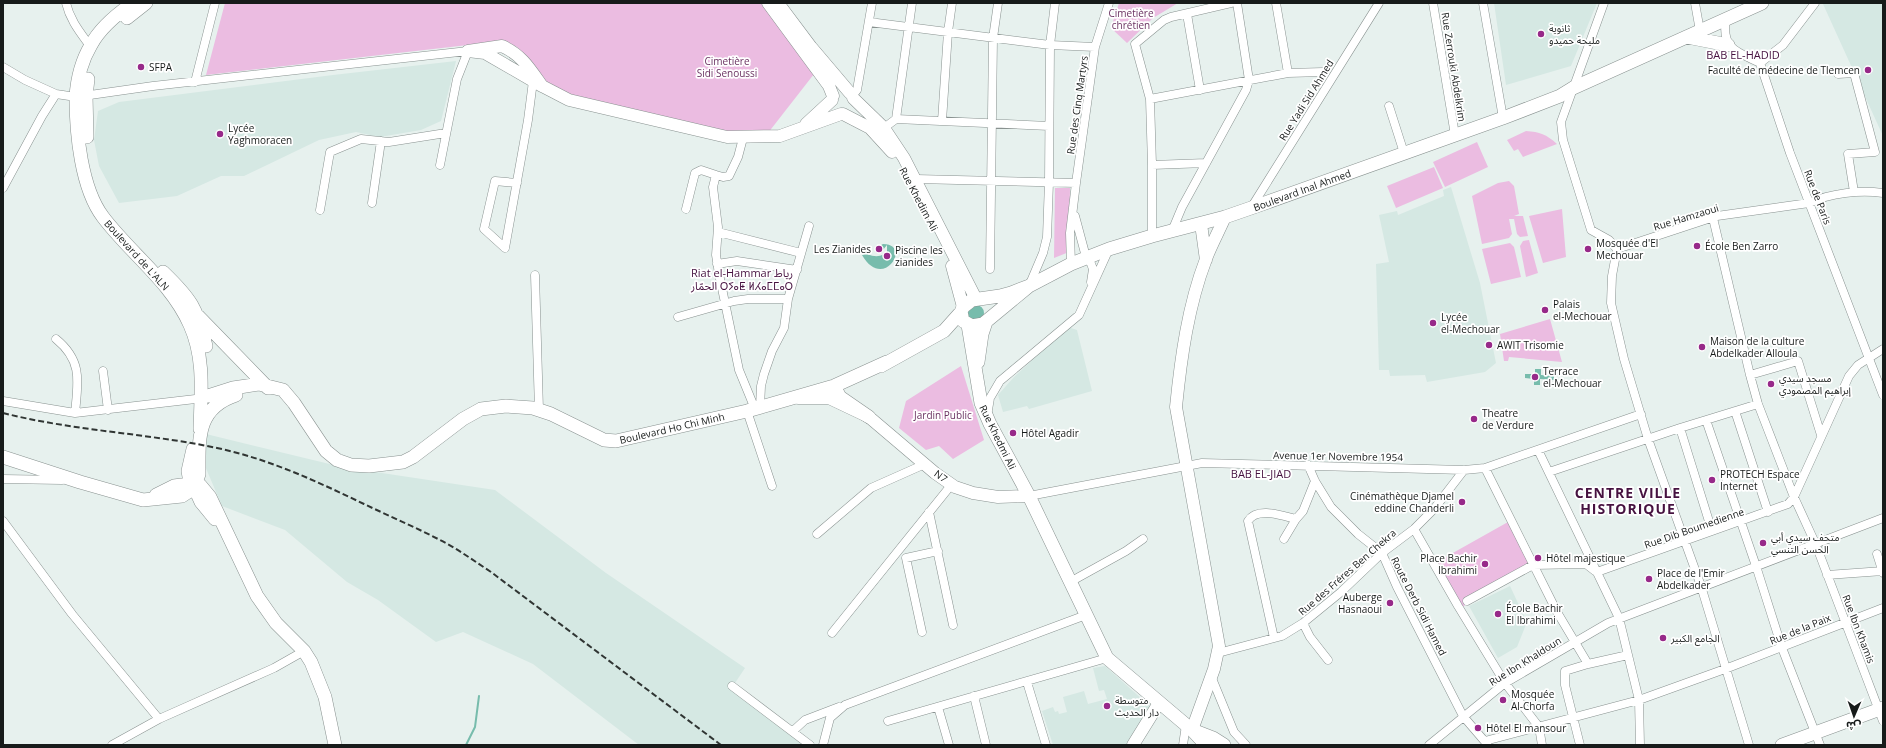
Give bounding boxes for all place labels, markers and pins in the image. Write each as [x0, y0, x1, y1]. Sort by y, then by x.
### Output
place label: ثانوية مليحة حميدو [1549, 21, 1600, 47]
marker: ثانوية مليحة حميدو [1536, 29, 1546, 39]
place label: SFPA [149, 60, 173, 74]
marker: SFPA [136, 62, 146, 72]
place label: Faculté de médecine de Tlemcen [1708, 63, 1860, 77]
marker: Faculté de médecine de Tlemcen [1863, 65, 1873, 75]
place label: Lycée Yaghmoracen [228, 121, 292, 147]
marker: Lycée Yaghmoracen [215, 129, 225, 139]
place label: Mosquée d'El Mechouar [1596, 236, 1658, 262]
place label: École Ben Zarro [1705, 239, 1778, 253]
marker: École Ben Zarro [1692, 241, 1702, 251]
place label: Les Zianides [814, 242, 871, 256]
place label: Piscine les zianides [895, 243, 943, 269]
marker: Les Zianides [874, 244, 884, 254]
marker: Mosquée d'El Mechouar [1583, 244, 1593, 254]
marker: Piscine les zianides [882, 251, 892, 261]
place label: Palais el-Mechouar [1553, 297, 1612, 323]
marker: Palais el-Mechouar [1540, 305, 1550, 315]
place label: Lycée el-Mechouar [1441, 310, 1500, 336]
marker: Lycée el-Mechouar [1428, 318, 1438, 328]
place label: Maison de la culture Abdelkader Alloula [1710, 334, 1805, 360]
place label: AWIT Trisomie [1497, 338, 1564, 352]
marker: AWIT Trisomie [1484, 340, 1494, 350]
marker: Maison de la culture Abdelkader Alloula [1697, 342, 1707, 352]
place label: Terrace el-Mechouar [1543, 364, 1602, 390]
place label: مسجد سيدي إبراهيم المصمودي [1779, 371, 1852, 398]
marker: Terrace el-Mechouar [1530, 372, 1540, 382]
marker: مسجد سيدي إبراهيم المصمودي [1766, 379, 1776, 389]
place label: Theatre de Verdure [1482, 406, 1534, 432]
marker: Theatre de Verdure [1469, 414, 1479, 424]
place label: Hôtel Agadir [1021, 426, 1079, 440]
marker: Hôtel Agadir [1008, 428, 1018, 438]
place label: PROTECH Espace Internet [1720, 467, 1800, 493]
marker: PROTECH Espace Internet [1707, 475, 1717, 485]
place label: Cinémathèque Djamel eddine Chanderli [1350, 489, 1454, 515]
marker: Cinémathèque Djamel eddine Chanderli [1457, 497, 1467, 507]
place label: متحف سيدي أبي الحسن التنسي [1771, 530, 1839, 557]
marker: متحف سيدي أبي الحسن التنسي [1758, 538, 1768, 548]
place label: Place Bachir Ibrahimi [1420, 551, 1477, 577]
place label: Hôtel majestique [1546, 551, 1626, 565]
marker: Hôtel majestique [1533, 553, 1543, 563]
marker: Place Bachir Ibrahimi [1480, 559, 1490, 569]
place label: Place de l'Emir Abdelkader [1657, 566, 1725, 592]
marker: Place de l'Emir Abdelkader [1644, 574, 1654, 584]
place label: Auberge Hasnaoui [1338, 590, 1382, 616]
marker: Auberge Hasnaoui [1385, 598, 1395, 608]
place label: École Bachir El Ibrahimi [1506, 601, 1563, 627]
marker: École Bachir El Ibrahimi [1493, 609, 1503, 619]
place label: الجامع الكبير [1670, 631, 1720, 646]
marker: الجامع الكبير [1658, 633, 1668, 643]
place label: Mosquée Al-Chorfa [1511, 687, 1555, 713]
place label: متوسطة دار الحديث [1115, 693, 1159, 719]
marker: Mosquée Al-Chorfa [1498, 695, 1508, 705]
marker: متوسطة دار الحديث [1102, 701, 1112, 711]
place label: Hôtel El mansour [1486, 721, 1566, 735]
marker: Hôtel El mansour [1473, 723, 1483, 733]

